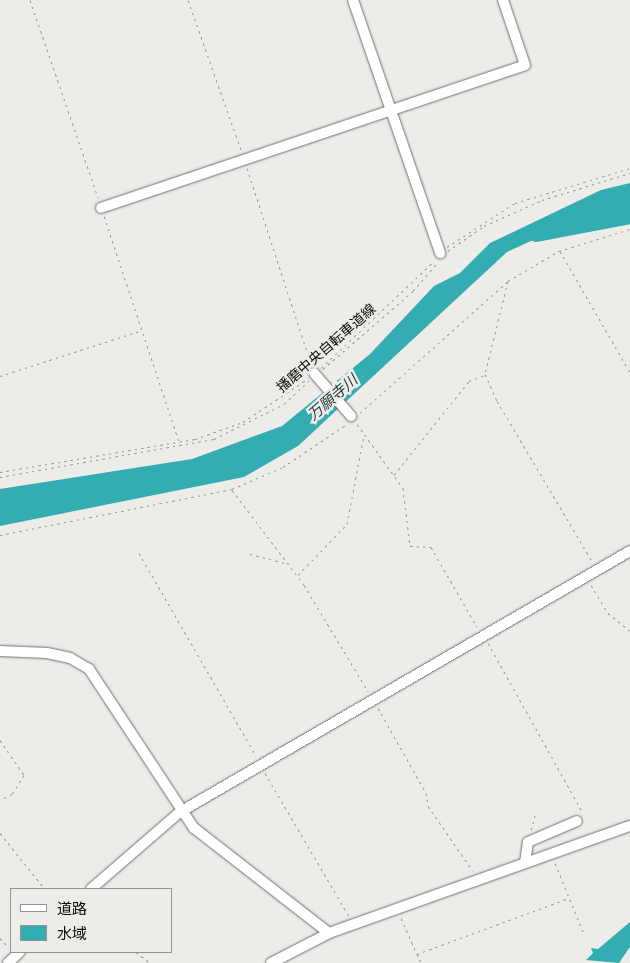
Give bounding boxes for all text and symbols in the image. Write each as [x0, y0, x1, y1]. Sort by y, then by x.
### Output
street label: 播磨中央自転車道線 [273, 300, 379, 396]
water label: 万願寺川 [304, 372, 362, 424]
legend [10, 888, 172, 953]
text: 道路 [57, 900, 87, 918]
text: 水域 [57, 925, 87, 943]

